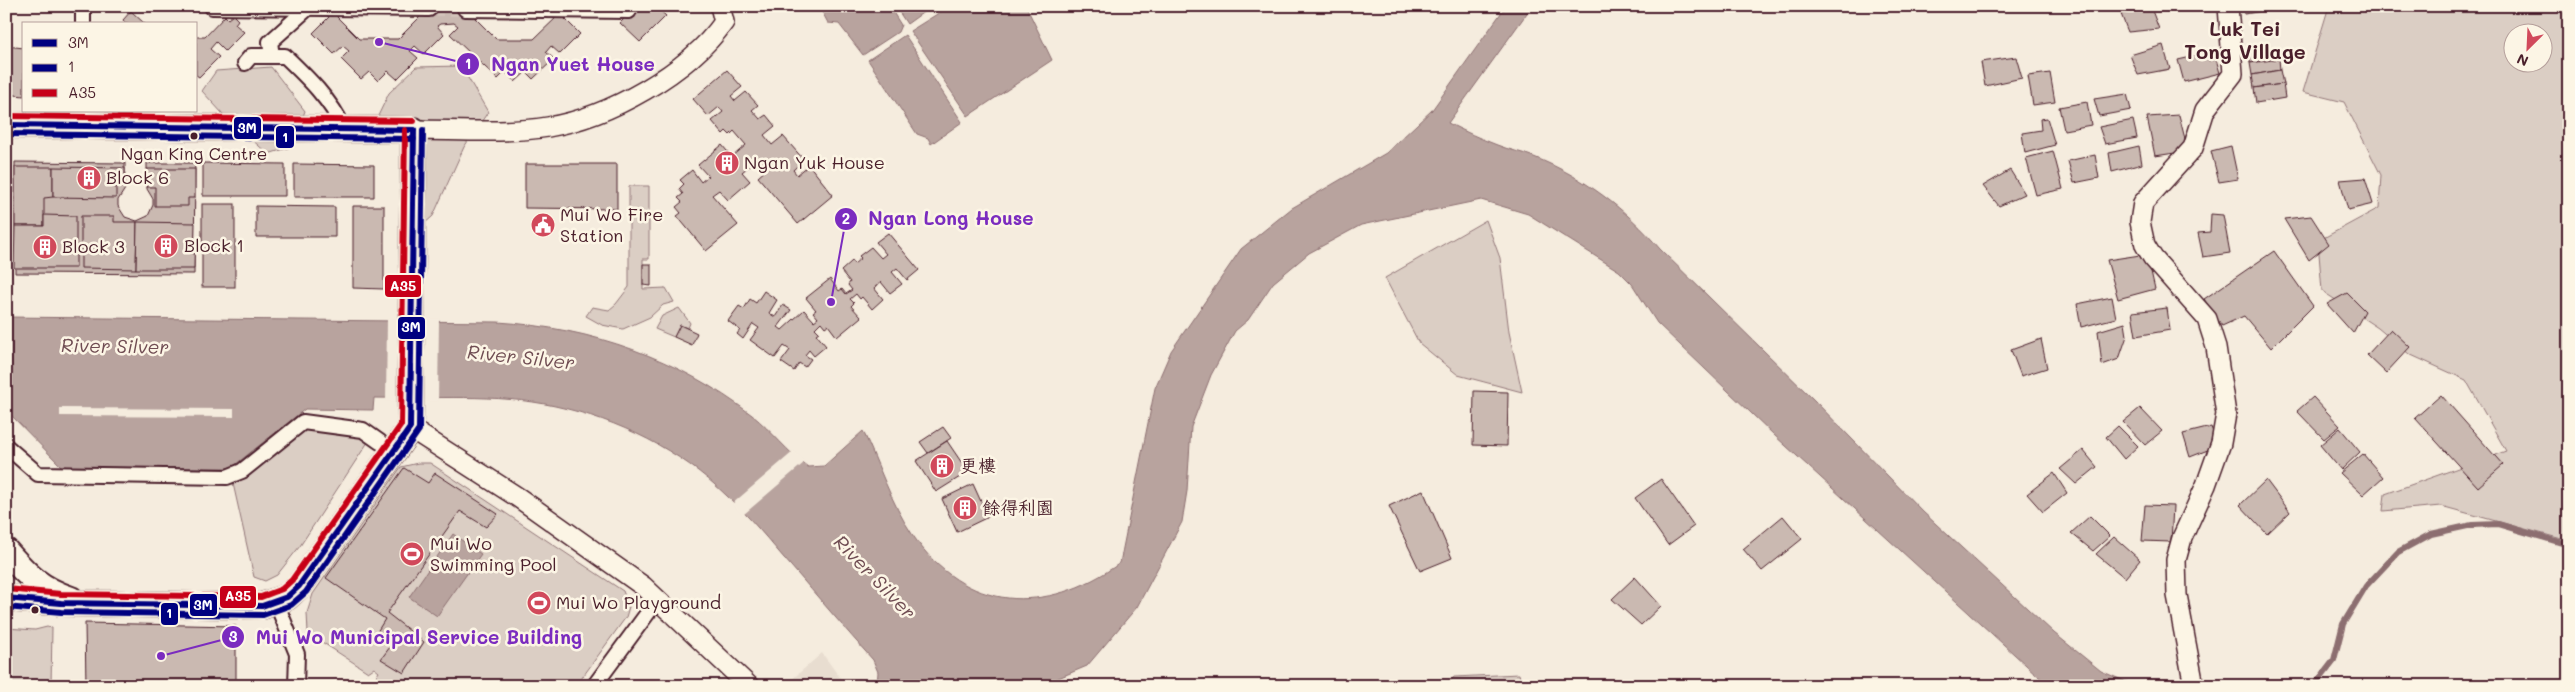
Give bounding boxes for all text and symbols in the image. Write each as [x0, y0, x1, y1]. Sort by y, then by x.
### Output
district label: Luk Tei Tong Village [2184, 15, 2306, 64]
legend [22, 22, 198, 112]
north arrow [2502, 22, 2552, 72]
text: 3M [68, 32, 89, 52]
callout: Ngan Yuet House [456, 47, 665, 81]
text: N [2514, 49, 2531, 71]
text: Ngan Yuet House [491, 51, 655, 76]
text: 1 [465, 53, 471, 73]
text: 1 [68, 56, 75, 76]
text: A35 [68, 82, 96, 102]
line badge: 3M [233, 116, 262, 140]
text: 3M [237, 118, 257, 137]
line badge: 1 [275, 125, 295, 149]
text: 1 [282, 127, 288, 146]
marker: Ngan King Centre [189, 131, 199, 141]
place label: Ngan King Centre [121, 142, 267, 164]
building icon: Ngan Yuk House [714, 150, 740, 176]
place label: Ngan Yuk House [744, 150, 885, 174]
building icon: Block 6 [76, 165, 102, 191]
place label: Block 6 [106, 165, 169, 189]
place label: Mui Wo Fire Station [560, 202, 663, 247]
callout: Ngan Long House [833, 202, 1044, 236]
text: Ngan Long House [868, 205, 1034, 230]
text: 2 [842, 208, 850, 228]
public building icon: Mui Wo Fire Station [530, 212, 556, 238]
building icon: Block 1 [153, 233, 179, 259]
place label: Block 1 [184, 233, 244, 257]
building icon: Block 3 [32, 234, 58, 260]
place label: Block 3 [62, 234, 125, 258]
line badge: A35 [384, 274, 422, 298]
text: A35 [390, 276, 416, 295]
line badge: 3M [397, 316, 426, 340]
text: 3M [401, 317, 421, 336]
water label: River Silver [61, 332, 169, 359]
water label: River Silver [466, 338, 576, 375]
building icon: 更樓 [929, 453, 955, 479]
place label: 更樓 [960, 453, 996, 477]
building icon: 餘得利園 [952, 495, 978, 521]
place label: 餘得利園 [982, 495, 1054, 519]
water label: River Silver [829, 529, 922, 624]
place label: Mui Wo Swimming Pool [430, 531, 557, 576]
sports icon: Mui Wo Swimming Pool [399, 541, 425, 567]
line badge: A35 [219, 585, 257, 609]
text: A35 [225, 586, 251, 605]
sports icon: Mui Wo Playground [526, 590, 552, 616]
place label: Mui Wo Playground [556, 590, 721, 614]
line badge: 3M [189, 593, 218, 617]
text: 3M [193, 595, 213, 614]
line badge: 1 [160, 602, 179, 626]
text: 1 [166, 603, 172, 622]
unlabelled marker [30, 605, 40, 615]
callout: Mui Wo Municipal Service Building [221, 620, 592, 654]
text: Mui Wo Municipal Service Building [256, 624, 582, 649]
text: 3 [228, 626, 238, 646]

